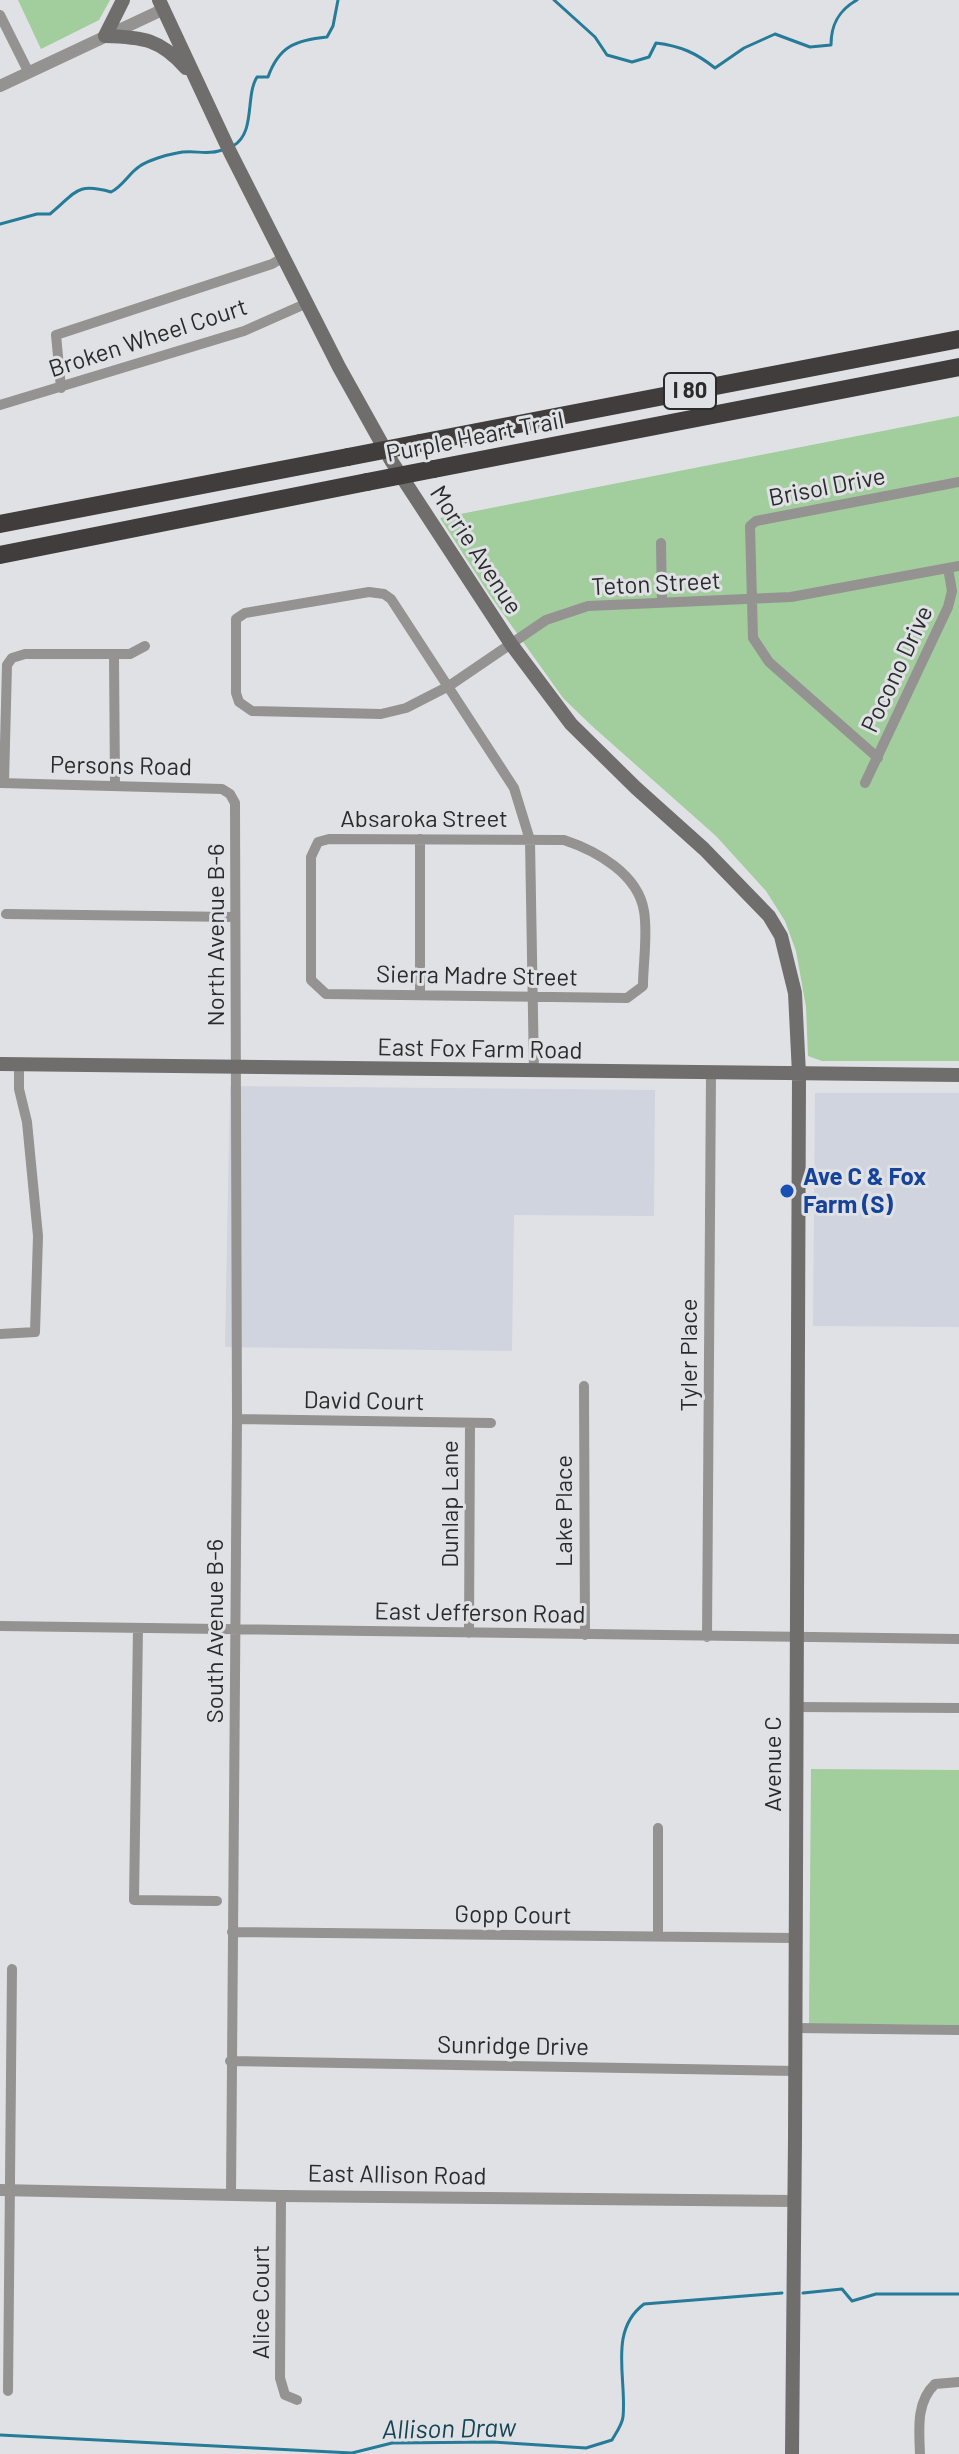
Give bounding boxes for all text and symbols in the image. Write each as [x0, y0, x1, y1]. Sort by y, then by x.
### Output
street label: Broken Wheel Court [45, 292, 251, 384]
road number: I 80 [664, 373, 716, 409]
street label: Purple Heart Trail [384, 406, 566, 468]
street label: Brisol Drive [766, 462, 888, 512]
street label: Morrie Avenue [424, 480, 528, 620]
street label: Teton Street [591, 566, 721, 602]
street label: Pocono Drive [855, 601, 939, 737]
street label: Persons Road [50, 750, 192, 782]
street label: Absaroka Street [340, 805, 508, 833]
street label: North Avenue B-6 [202, 844, 230, 1026]
street label: Sierra Madre Street [376, 960, 578, 992]
street label: East Fox Farm Road [377, 1033, 583, 1065]
place label: Ave C & Fox Farm (S) [803, 1163, 926, 1219]
marker: Ave C & Fox Farm (S) [778, 1182, 796, 1200]
street label: Tyler Place [675, 1299, 703, 1411]
street label: David Court [303, 1386, 425, 1416]
street label: Dunlap Lane [436, 1440, 464, 1568]
street label: Lake Place [550, 1455, 578, 1567]
street label: South Avenue B-6 [201, 1539, 229, 1723]
street label: East Jefferson Road [374, 1597, 586, 1629]
street label: Avenue C [759, 1716, 787, 1812]
street label: Gopp Court [454, 1900, 572, 1930]
street label: Sunridge Drive [437, 2030, 589, 2062]
street label: East Allison Road [307, 2159, 487, 2191]
street label: Alice Court [247, 2245, 275, 2359]
water label: Allison Draw [382, 2412, 516, 2446]

